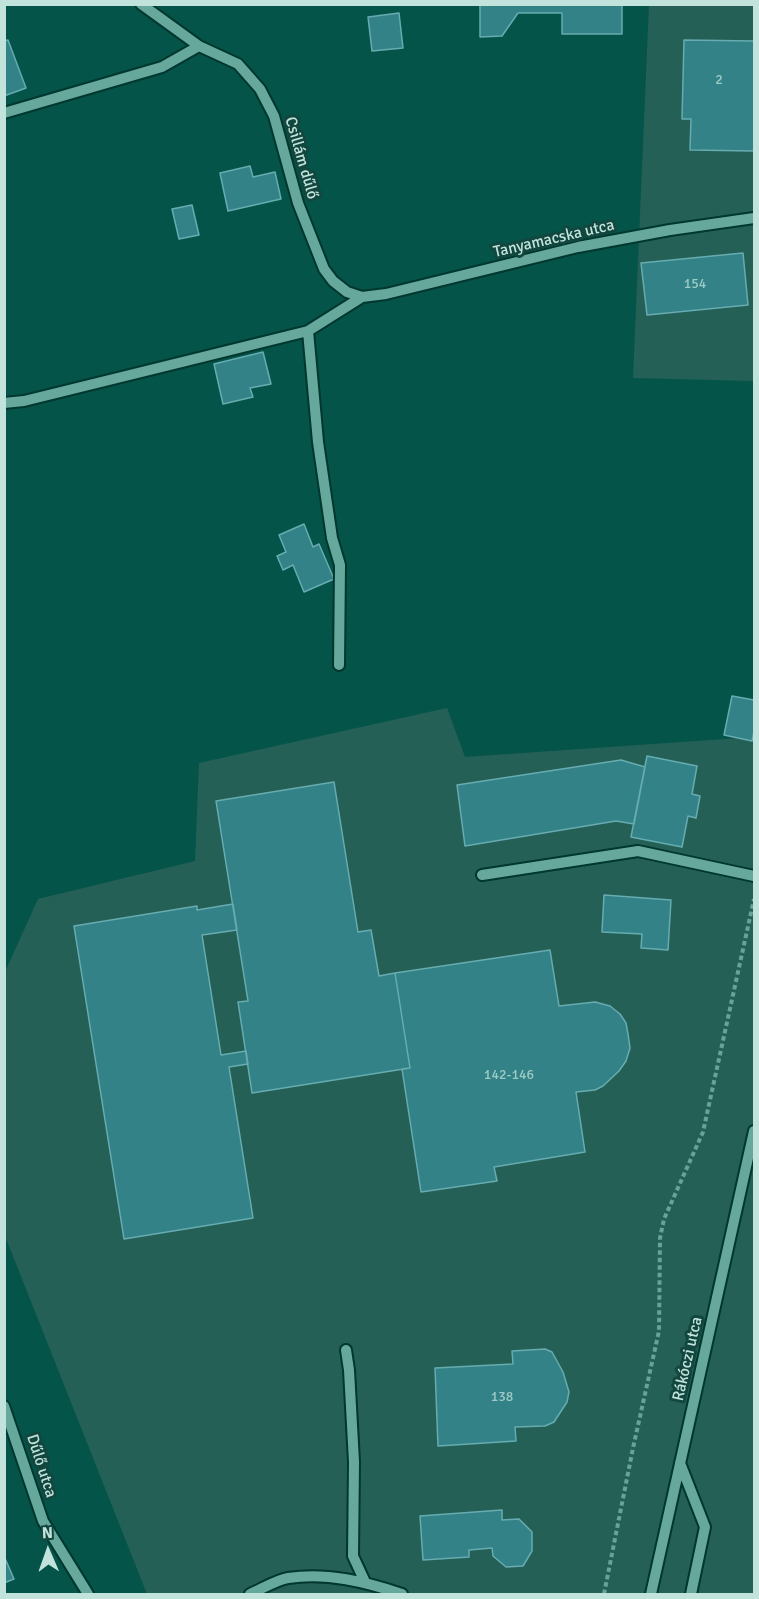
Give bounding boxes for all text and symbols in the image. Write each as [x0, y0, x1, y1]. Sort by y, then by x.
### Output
house number: 2 [715, 72, 723, 88]
street label: Csillám dűlő [280, 115, 322, 201]
street label: Tanyamacska utca [492, 216, 616, 262]
house number: 154 [684, 276, 706, 292]
house number: 142-146 [484, 1067, 534, 1083]
street label: Rákóczi utca [669, 1315, 707, 1403]
house number: 138 [491, 1389, 513, 1405]
street label: Dűlő utca [22, 1432, 60, 1500]
north arrow [18, 1521, 78, 1581]
text: N [41, 1523, 53, 1543]

